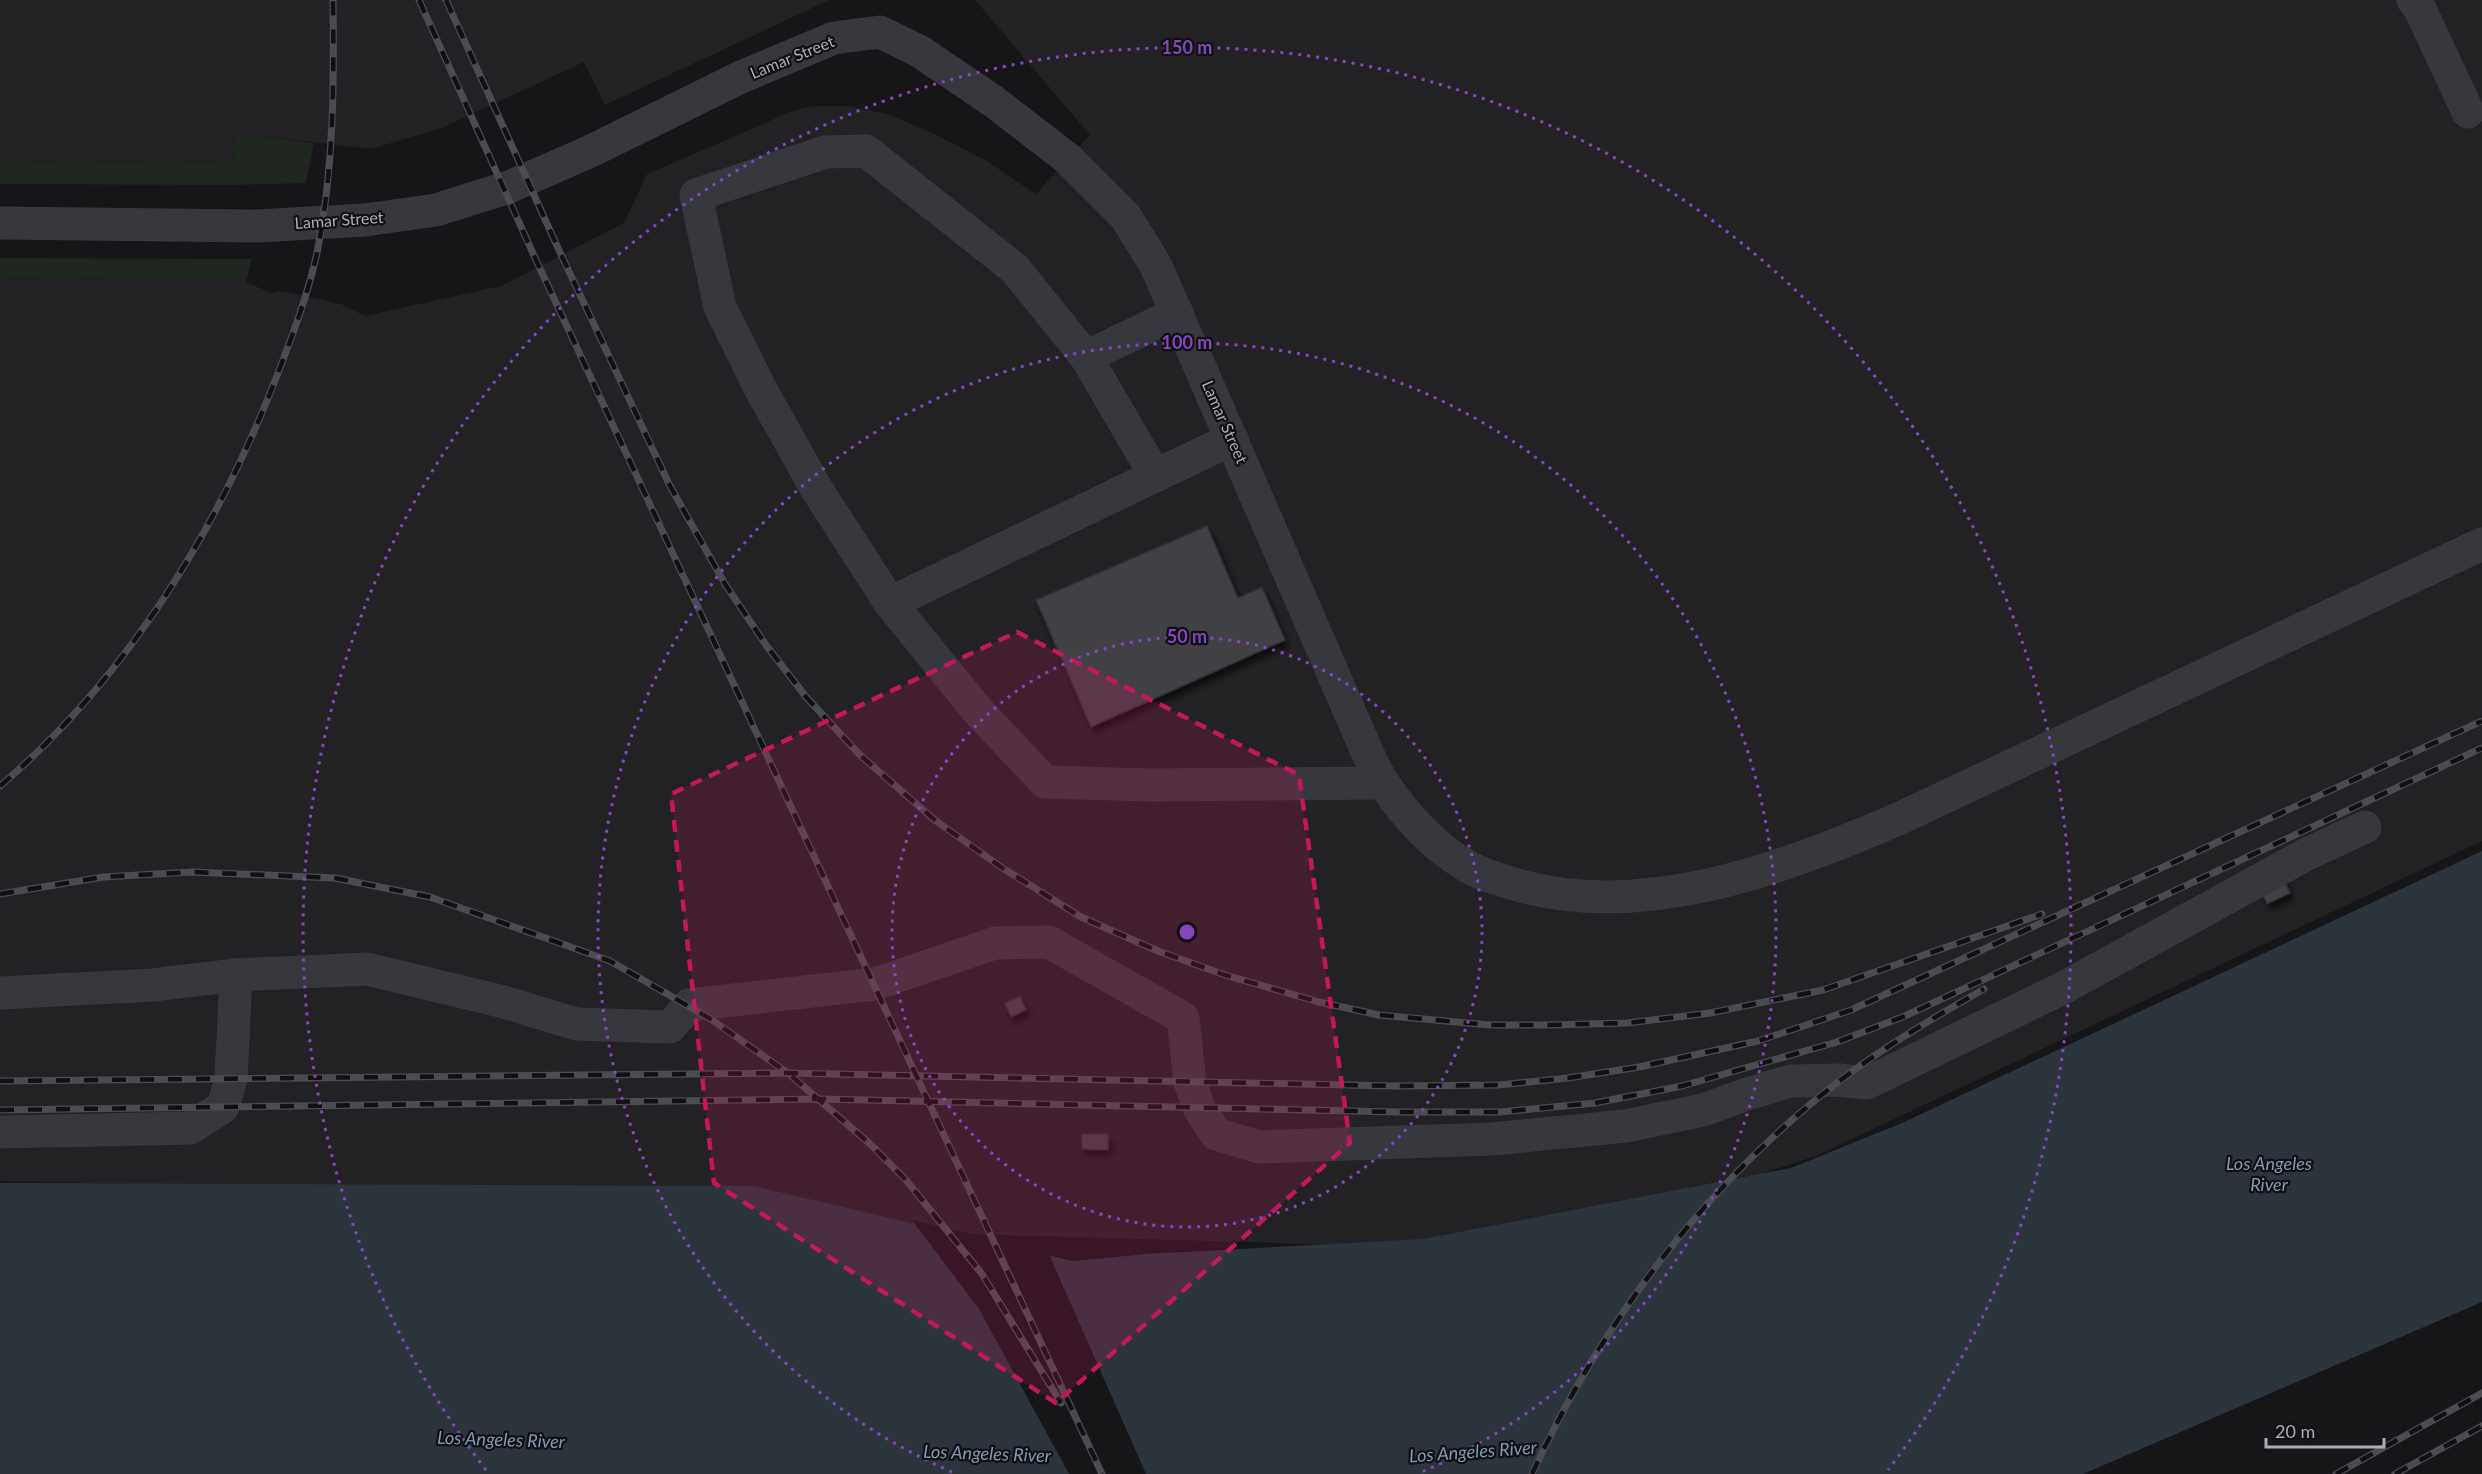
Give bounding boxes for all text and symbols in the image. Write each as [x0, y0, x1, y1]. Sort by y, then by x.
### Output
street label: Lamar Street [747, 31, 837, 82]
text: 150 m [1162, 36, 1212, 58]
street label: Lamar Street [294, 207, 384, 232]
text: 100 m [1162, 331, 1212, 353]
street label: Lamar Street [1199, 377, 1252, 467]
text: 50 m [1167, 625, 1207, 647]
centre of rings [1177, 922, 1197, 942]
water label: Los Angeles River [2226, 1152, 2312, 1195]
scale bar [2266, 1411, 2384, 1449]
text: 20 m [2275, 1420, 2315, 1442]
water label: Los Angeles River [437, 1426, 566, 1452]
water label: Los Angeles River [1408, 1436, 1538, 1466]
water label: Los Angeles River [923, 1440, 1052, 1466]

